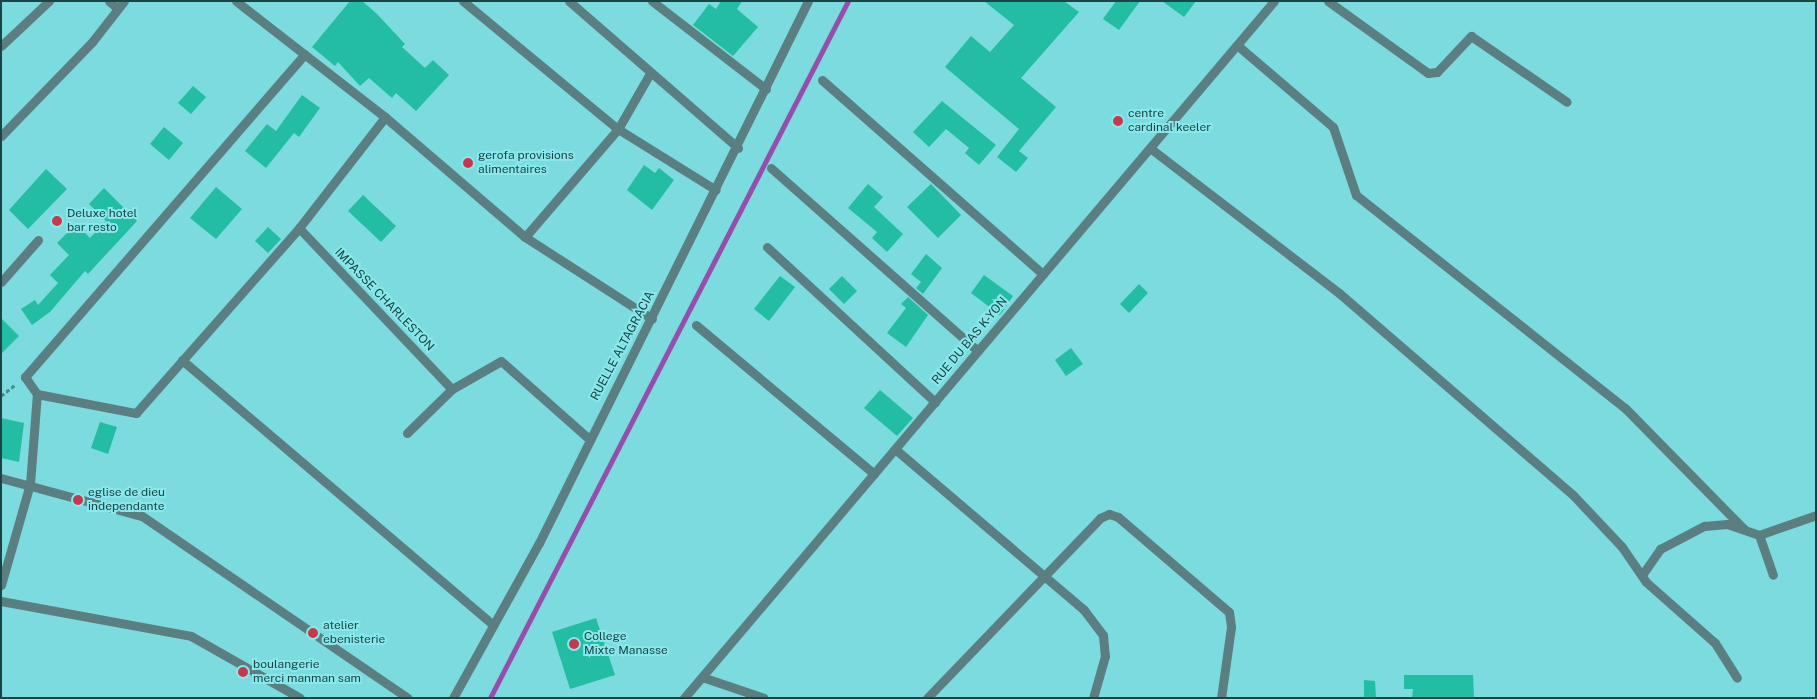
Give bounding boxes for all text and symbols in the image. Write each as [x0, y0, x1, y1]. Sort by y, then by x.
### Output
place label: centre cardinal keeler [1128, 107, 1211, 135]
marker: centre cardinal keeler [1112, 115, 1124, 127]
place label: gerofa provisions alimentaires [478, 149, 574, 177]
marker: gerofa provisions alimentaires [462, 157, 474, 169]
place label: Deluxe hotel bar resto [67, 207, 137, 235]
marker: Deluxe hotel bar resto [51, 215, 63, 227]
street label: IMPASSE CHARLESTON [331, 246, 437, 354]
street label: RUELLE ALTAGRACIA [588, 289, 658, 403]
street label: RUE DU BAS K-YON [929, 294, 1011, 388]
place label: eglise de dieu independante [88, 486, 165, 514]
marker: eglise de dieu independante [72, 494, 84, 506]
place label: atelier ebenisterie [323, 619, 385, 647]
marker: atelier ebenisterie [307, 627, 319, 639]
place label: College Mixte Manasse [584, 630, 668, 658]
marker: College Mixte Manasse [568, 638, 580, 650]
place label: boulangerie merci manman sam [253, 658, 361, 686]
marker: boulangerie merci manman sam [237, 666, 249, 678]

